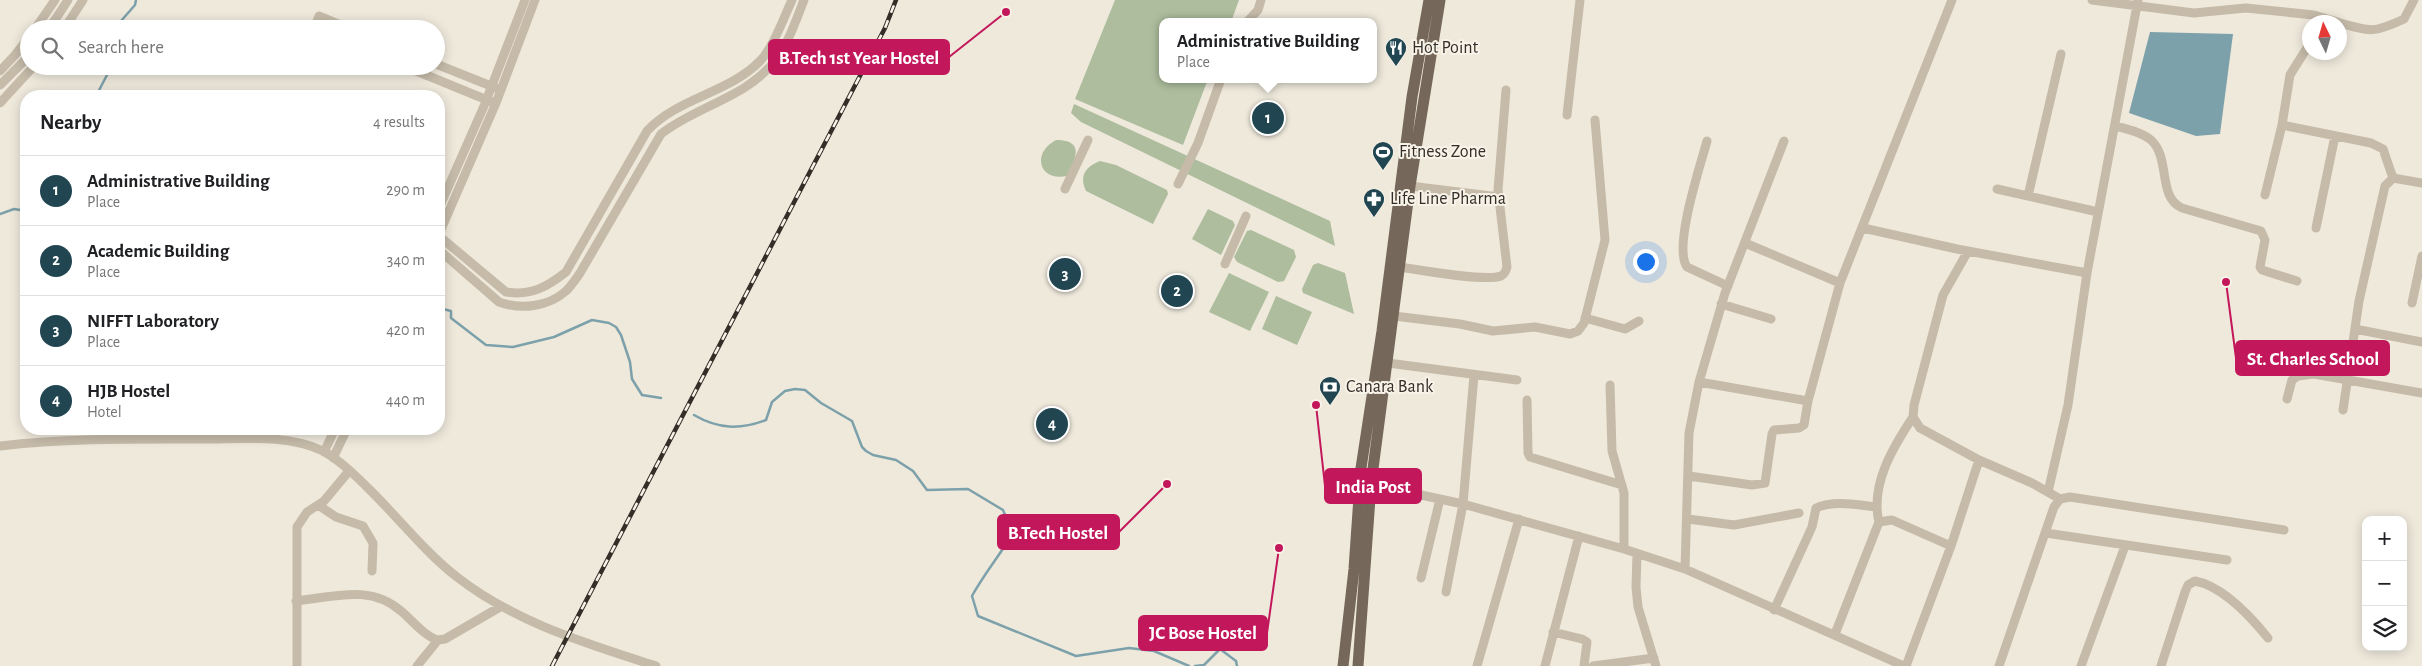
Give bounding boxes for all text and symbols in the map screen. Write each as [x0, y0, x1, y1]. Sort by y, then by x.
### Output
north arrow [2302, 15, 2347, 60]
popup [1159, 18, 1377, 83]
search box [20, 20, 445, 75]
text: Administrative Building [1177, 32, 1359, 51]
icon: search [38, 34, 66, 62]
restaurant icon: Hot Point [1384, 36, 1408, 67]
text: Search here [78, 38, 164, 57]
place label: Hot Point [1412, 39, 1479, 57]
callout: B.Tech 1st Year Hostel [769, 40, 949, 74]
text: B.Tech 1st Year Hostel [779, 49, 939, 68]
text: Place [1177, 54, 1210, 70]
pin: 1 [1252, 99, 1284, 137]
text: Nearby [40, 112, 101, 133]
text: 4 results [373, 114, 425, 130]
sports icon: Fitness Zone [1371, 140, 1395, 171]
place label: Fitness Zone [1399, 143, 1486, 161]
text: Administrative Building [87, 172, 269, 191]
text: 1 [53, 182, 59, 198]
text: 290 m [386, 182, 425, 198]
pharmacy icon: Life Line Pharma [1362, 187, 1386, 218]
place label: Life Line Pharma [1390, 190, 1506, 208]
text: Place [87, 194, 120, 210]
text: Academic Building [87, 242, 229, 261]
your location [1633, 249, 1659, 275]
text: 2 [52, 252, 60, 268]
text: 340 m [387, 252, 425, 268]
pin: 3 [1049, 255, 1081, 293]
text: Place [87, 264, 120, 280]
pin: 2 [1161, 272, 1193, 310]
text: NIFFT Laboratory [87, 312, 219, 331]
text: 3 [53, 322, 59, 338]
text: 420 m [386, 322, 425, 338]
text: Place [87, 334, 120, 350]
callout: St. Charles School [2236, 341, 2389, 375]
text: St. Charles School [2247, 350, 2379, 369]
bank icon: Canara Bank [1318, 375, 1342, 406]
place label: Canara Bank [1346, 378, 1434, 396]
text: HJB Hostel [87, 382, 170, 401]
text: 4 [52, 392, 60, 408]
text: 440 m [386, 392, 425, 408]
text: Hotel [87, 404, 122, 420]
pin: 4 [1036, 405, 1068, 443]
callout: India Post [1325, 469, 1421, 503]
text: India Post [1335, 478, 1411, 497]
callout: B.Tech Hostel [998, 515, 1119, 549]
map controls [2362, 516, 2407, 651]
button: + [2362, 516, 2407, 561]
text: B.Tech Hostel [1008, 524, 1108, 543]
button: − [2362, 561, 2407, 606]
button: layers [2362, 606, 2407, 651]
callout: JC Bose Hostel [1139, 616, 1267, 650]
text: JC Bose Hostel [1149, 624, 1257, 643]

